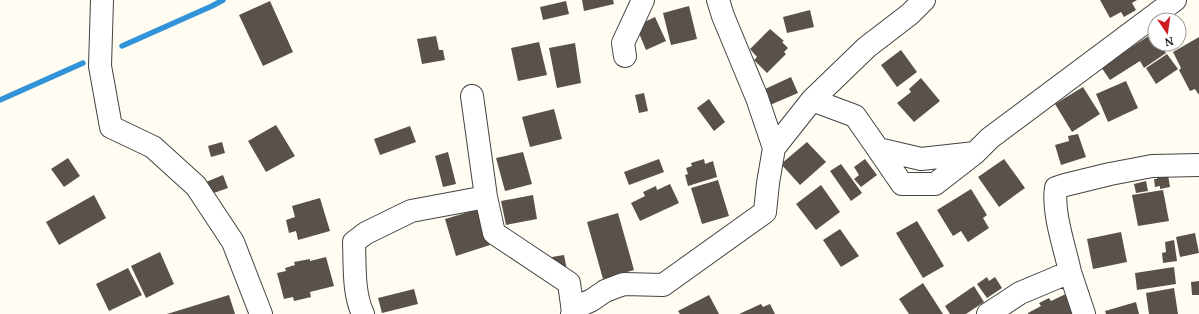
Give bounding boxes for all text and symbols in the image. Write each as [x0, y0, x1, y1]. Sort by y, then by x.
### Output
north arrow [1147, 12, 1187, 52]
text: N [1163, 34, 1175, 51]

